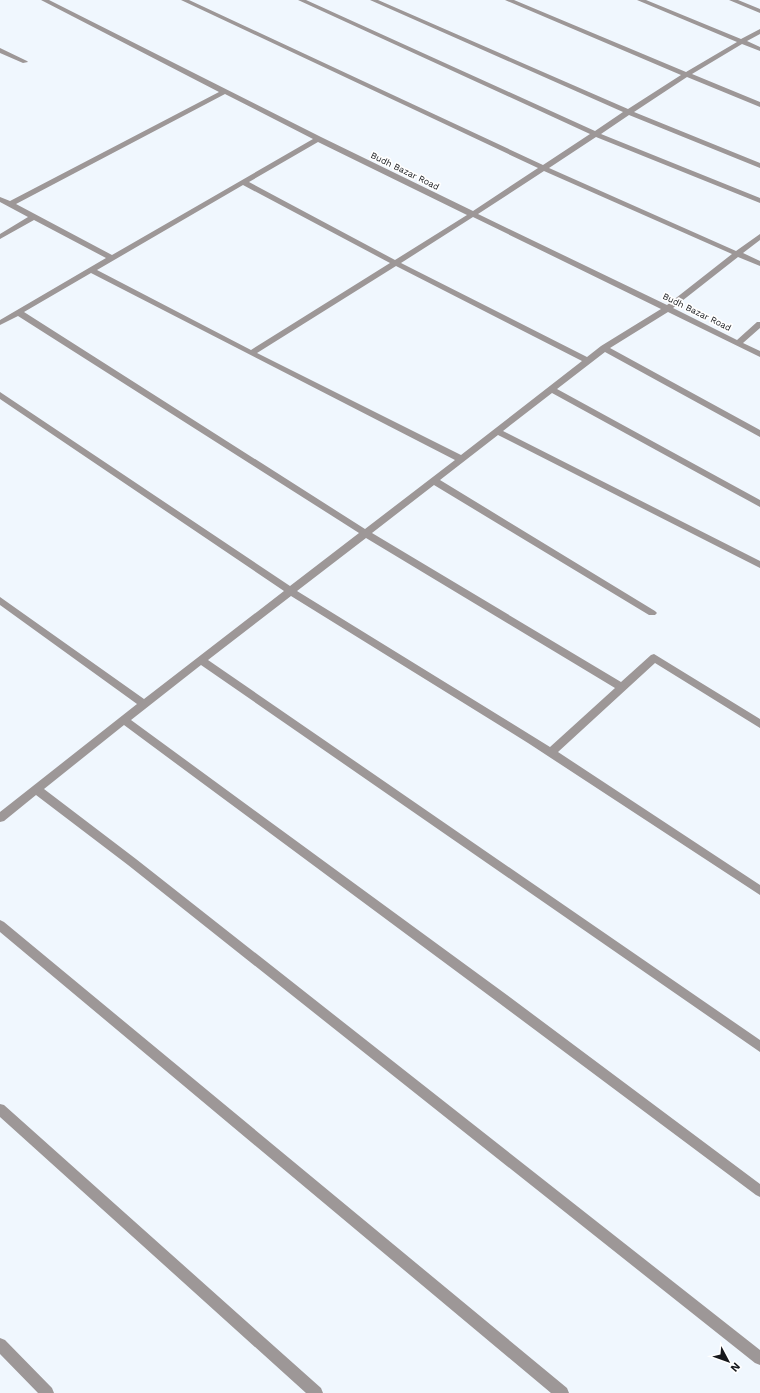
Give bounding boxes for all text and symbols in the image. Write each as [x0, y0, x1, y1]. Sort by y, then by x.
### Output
street label: Budh Bazar Road [369, 150, 441, 192]
street label: Budh Bazar Road [661, 291, 733, 333]
north arrow [708, 1341, 748, 1381]
text: N [728, 1360, 743, 1375]

